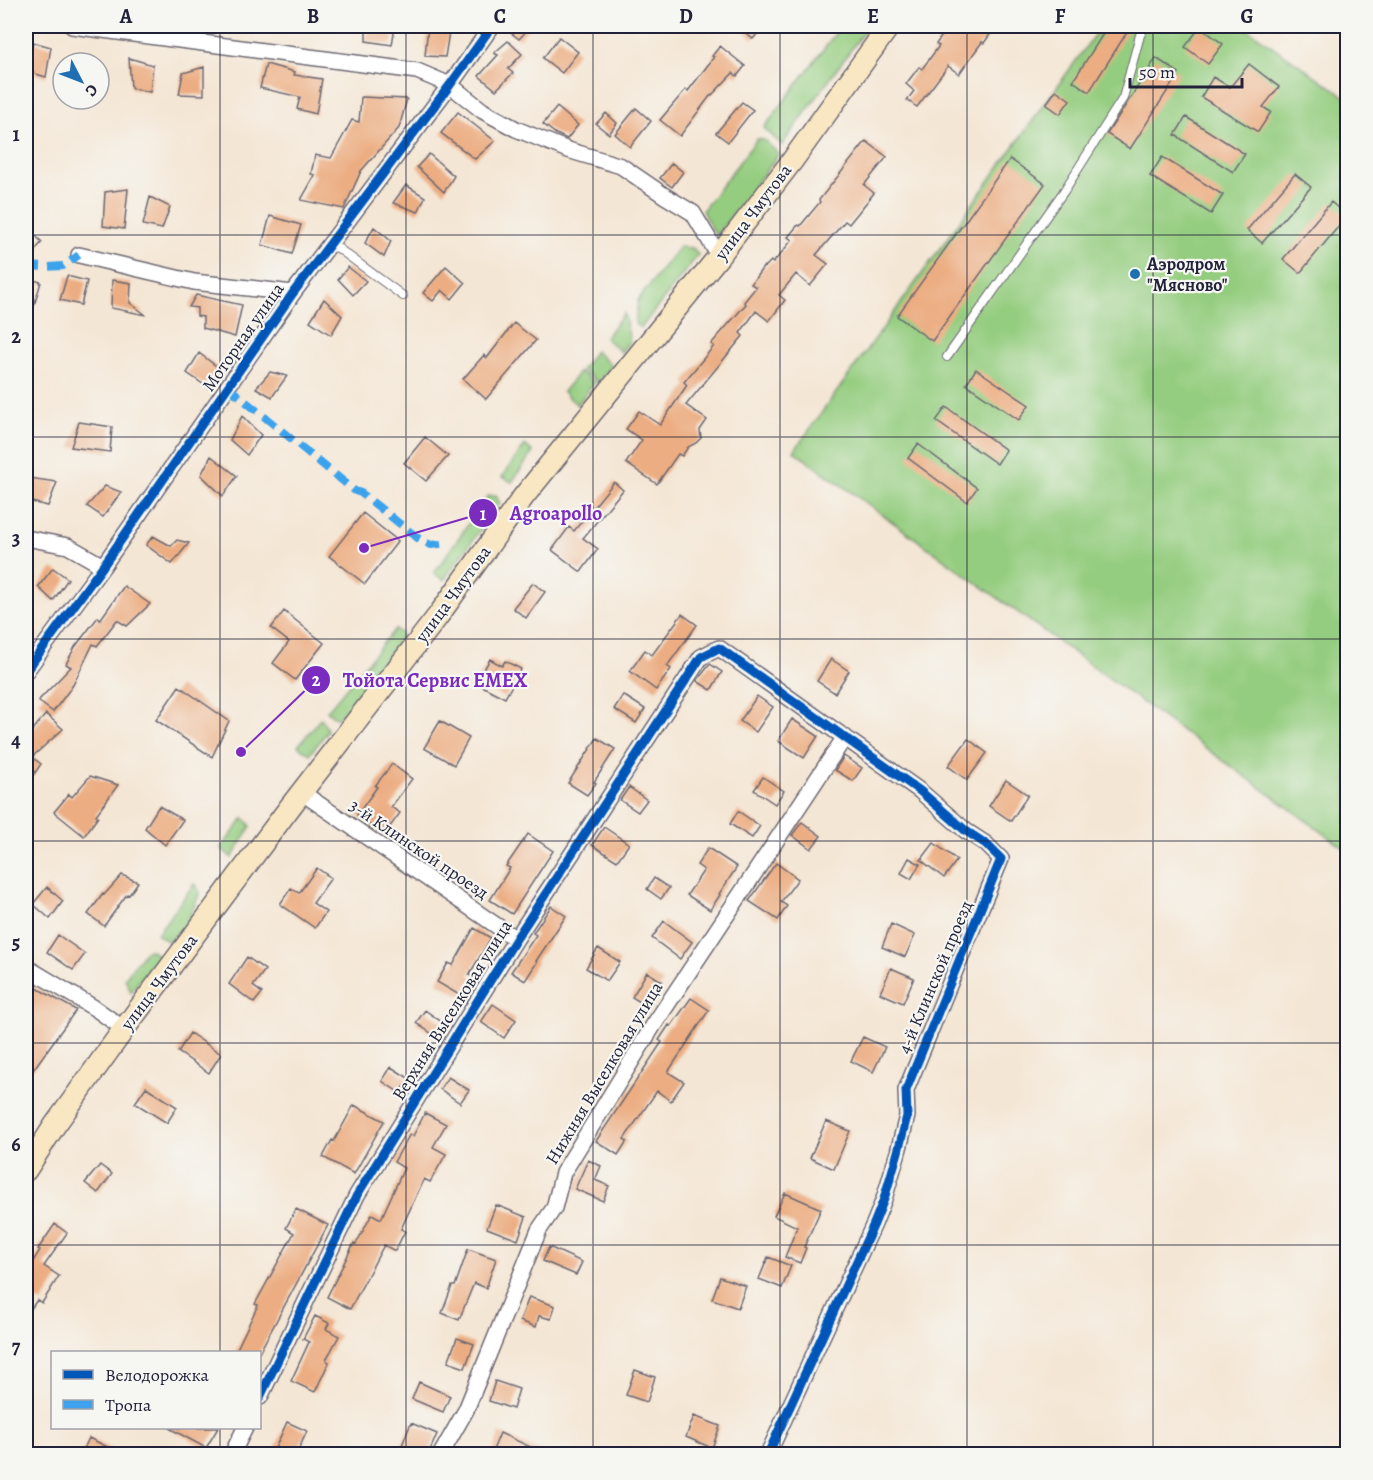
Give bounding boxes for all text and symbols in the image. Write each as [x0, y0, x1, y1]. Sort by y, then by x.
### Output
text: A [119, 3, 133, 30]
text: B [307, 3, 319, 30]
text: C [494, 3, 506, 30]
text: D [679, 3, 693, 30]
text: E [867, 3, 879, 30]
text: F [1055, 3, 1066, 30]
text: G [1240, 3, 1254, 30]
north arrow [51, 51, 111, 111]
scale bar [1130, 51, 1242, 89]
text: 50 m [1139, 60, 1175, 84]
text: С [80, 79, 103, 101]
text: 1 [12, 121, 20, 148]
street label: улица Чмутова [708, 159, 797, 266]
place label: Аэродром "Мясново" [1146, 252, 1228, 297]
marker: Аэродром "Мясново" [1128, 267, 1142, 281]
street label: Моторная улица [197, 277, 290, 396]
text: 2 [11, 323, 21, 350]
callout: Agroapollo [468, 494, 614, 532]
text: Agroapollo [509, 500, 602, 527]
text: 1 [480, 502, 487, 526]
text: 3 [12, 525, 20, 552]
street label: улица Чмутова [409, 540, 497, 648]
callout: Тойота Сервис EMEX [301, 661, 539, 699]
text: Тойота Сервис EMEX [343, 667, 528, 694]
text: 2 [312, 668, 321, 692]
text: 4 [11, 727, 21, 754]
street label: 3-й Клинской проезд [345, 793, 494, 905]
street label: 4-й Клинской проезд [892, 897, 978, 1057]
street label: Верхняя Выселковая улица [387, 915, 518, 1105]
text: 5 [12, 929, 20, 956]
street label: улица Чмутова [114, 929, 203, 1036]
street label: Нижняя Выселковая улица [540, 977, 669, 1169]
text: 6 [11, 1131, 21, 1158]
text: 7 [12, 1333, 21, 1360]
legend [51, 1351, 261, 1429]
text: Велодорожка [105, 1363, 210, 1387]
text: Тропа [105, 1393, 152, 1417]

